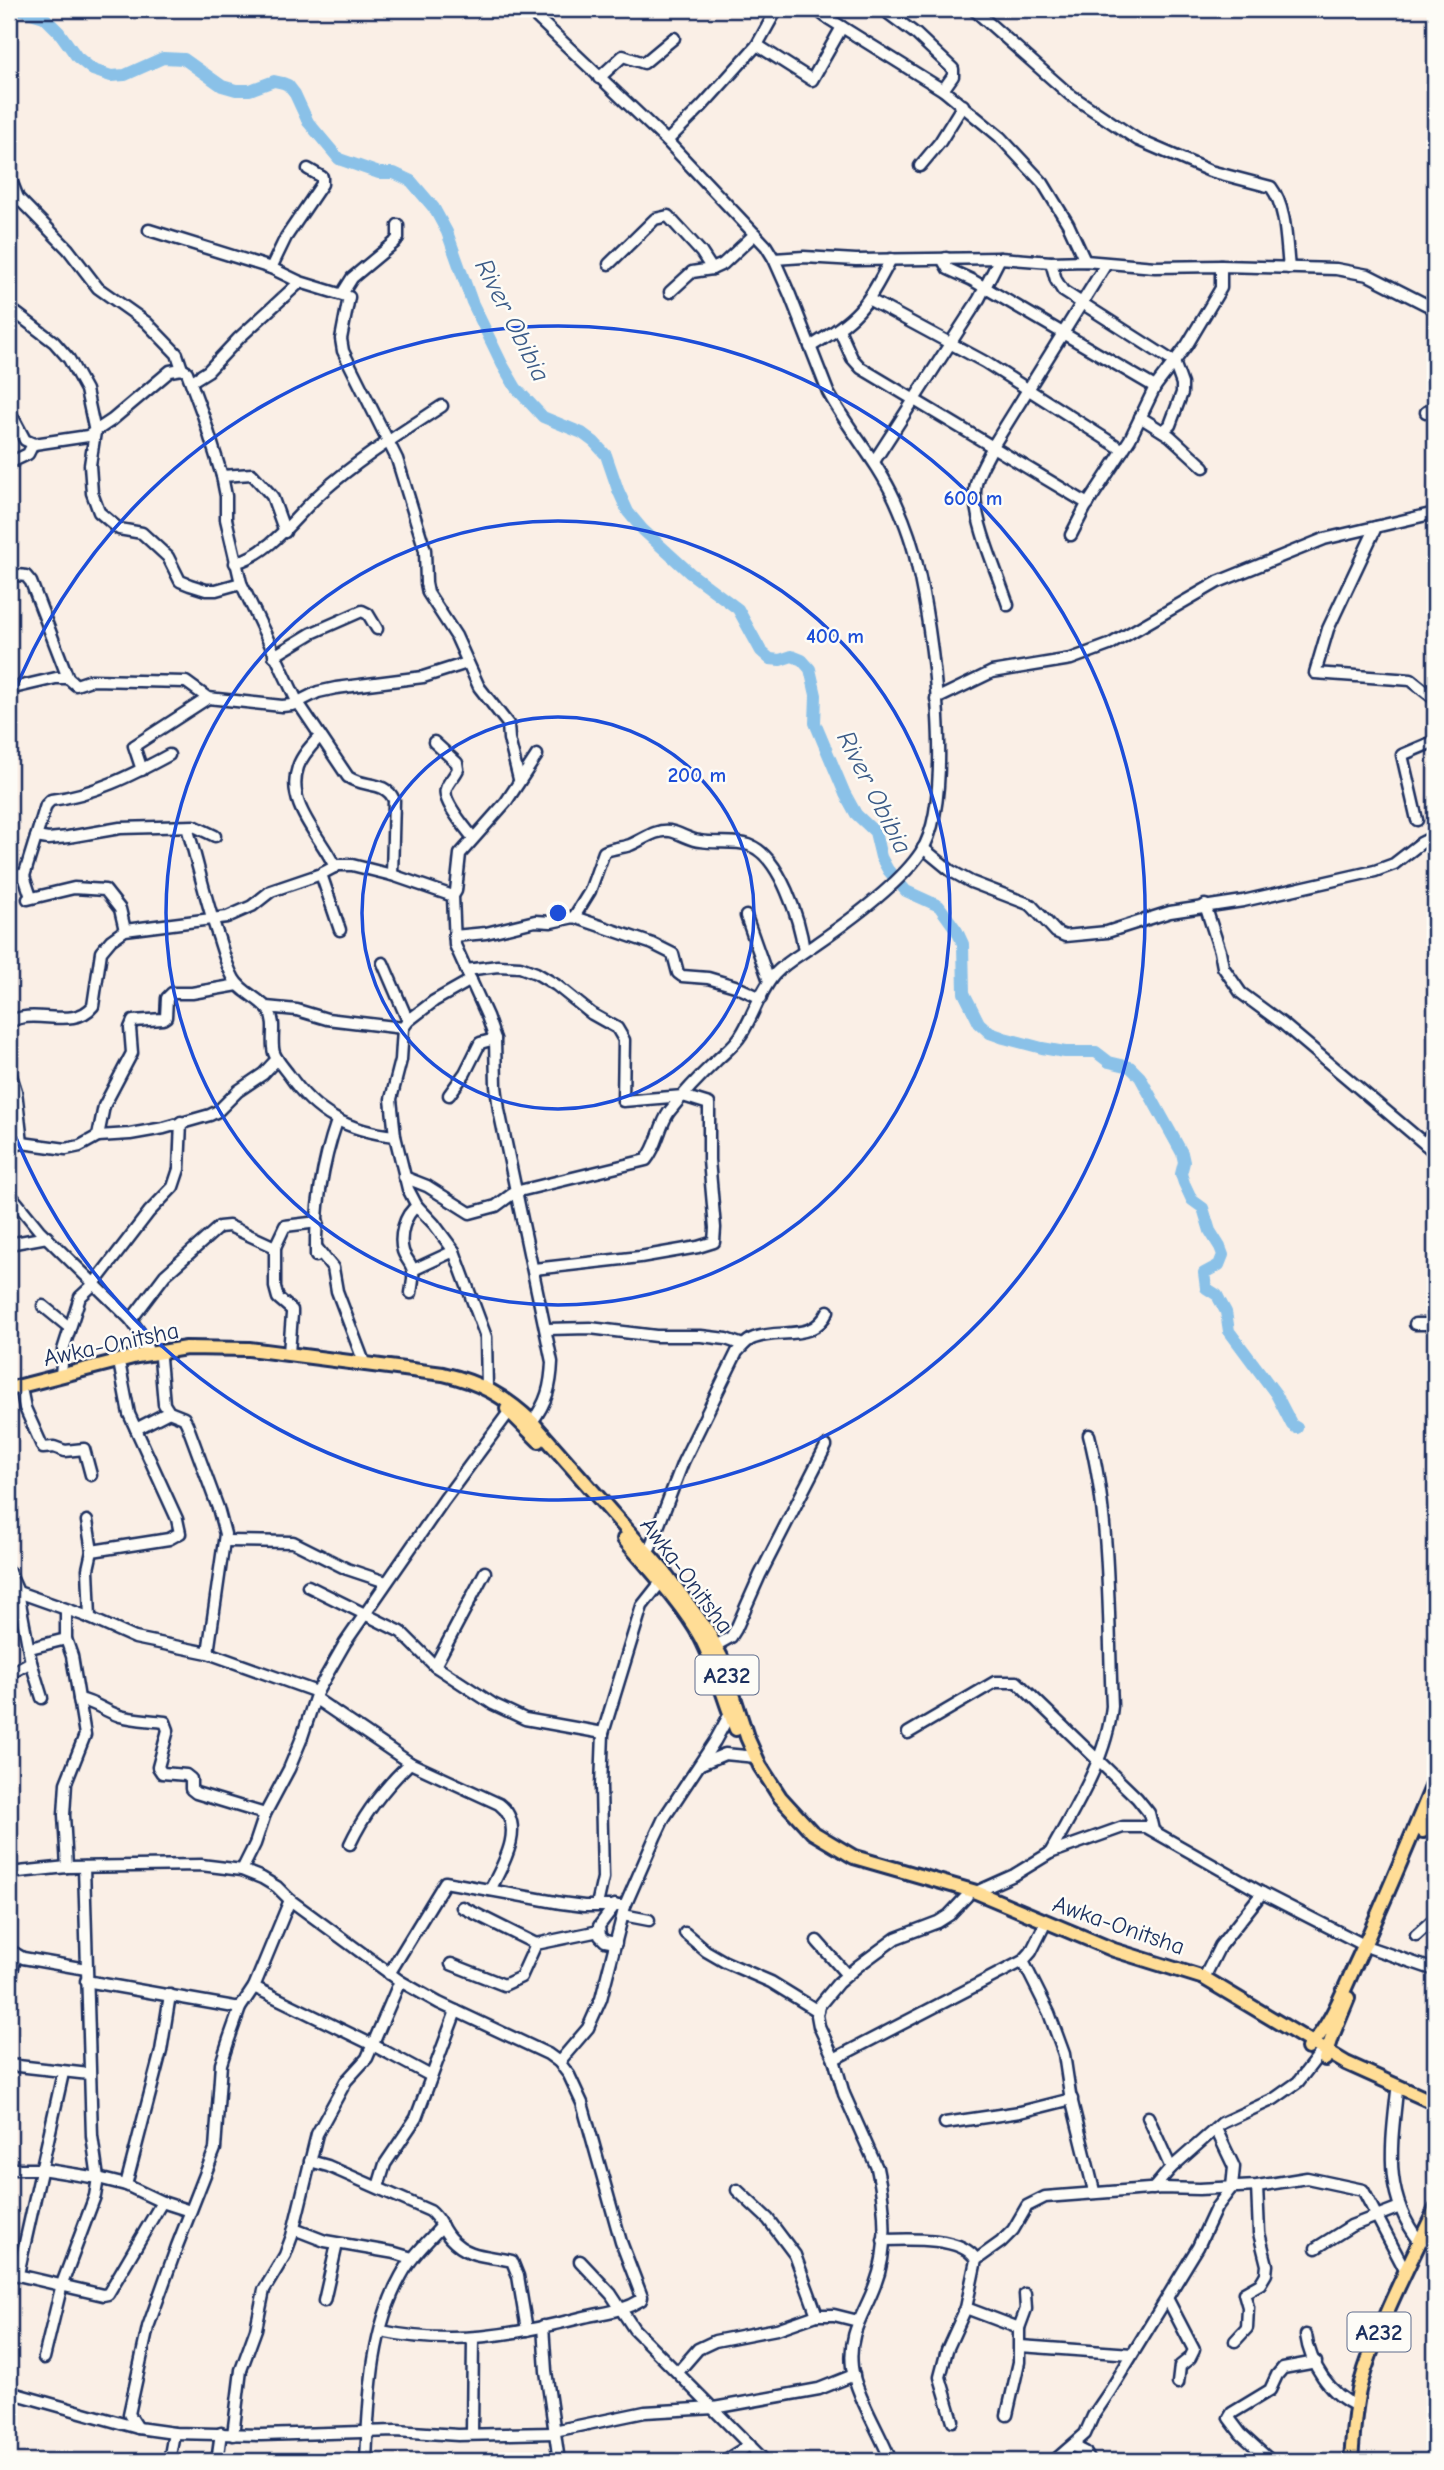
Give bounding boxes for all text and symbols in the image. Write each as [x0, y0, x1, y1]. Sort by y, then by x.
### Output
water label: River Obibia [468, 254, 556, 387]
text: 600 m [943, 486, 1003, 510]
text: 400 m [806, 624, 864, 648]
water label: River Obibia [830, 726, 918, 859]
text: 200 m [668, 763, 726, 787]
centre of rings [546, 901, 570, 925]
street label: Awka-Onitsha [41, 1316, 181, 1372]
street label: Awka-Onitsha [634, 1512, 740, 1638]
road number: A232 [696, 1656, 758, 1694]
street label: Awka-Onitsha [1049, 1889, 1189, 1961]
road number: A232 [1348, 2312, 1410, 2352]

